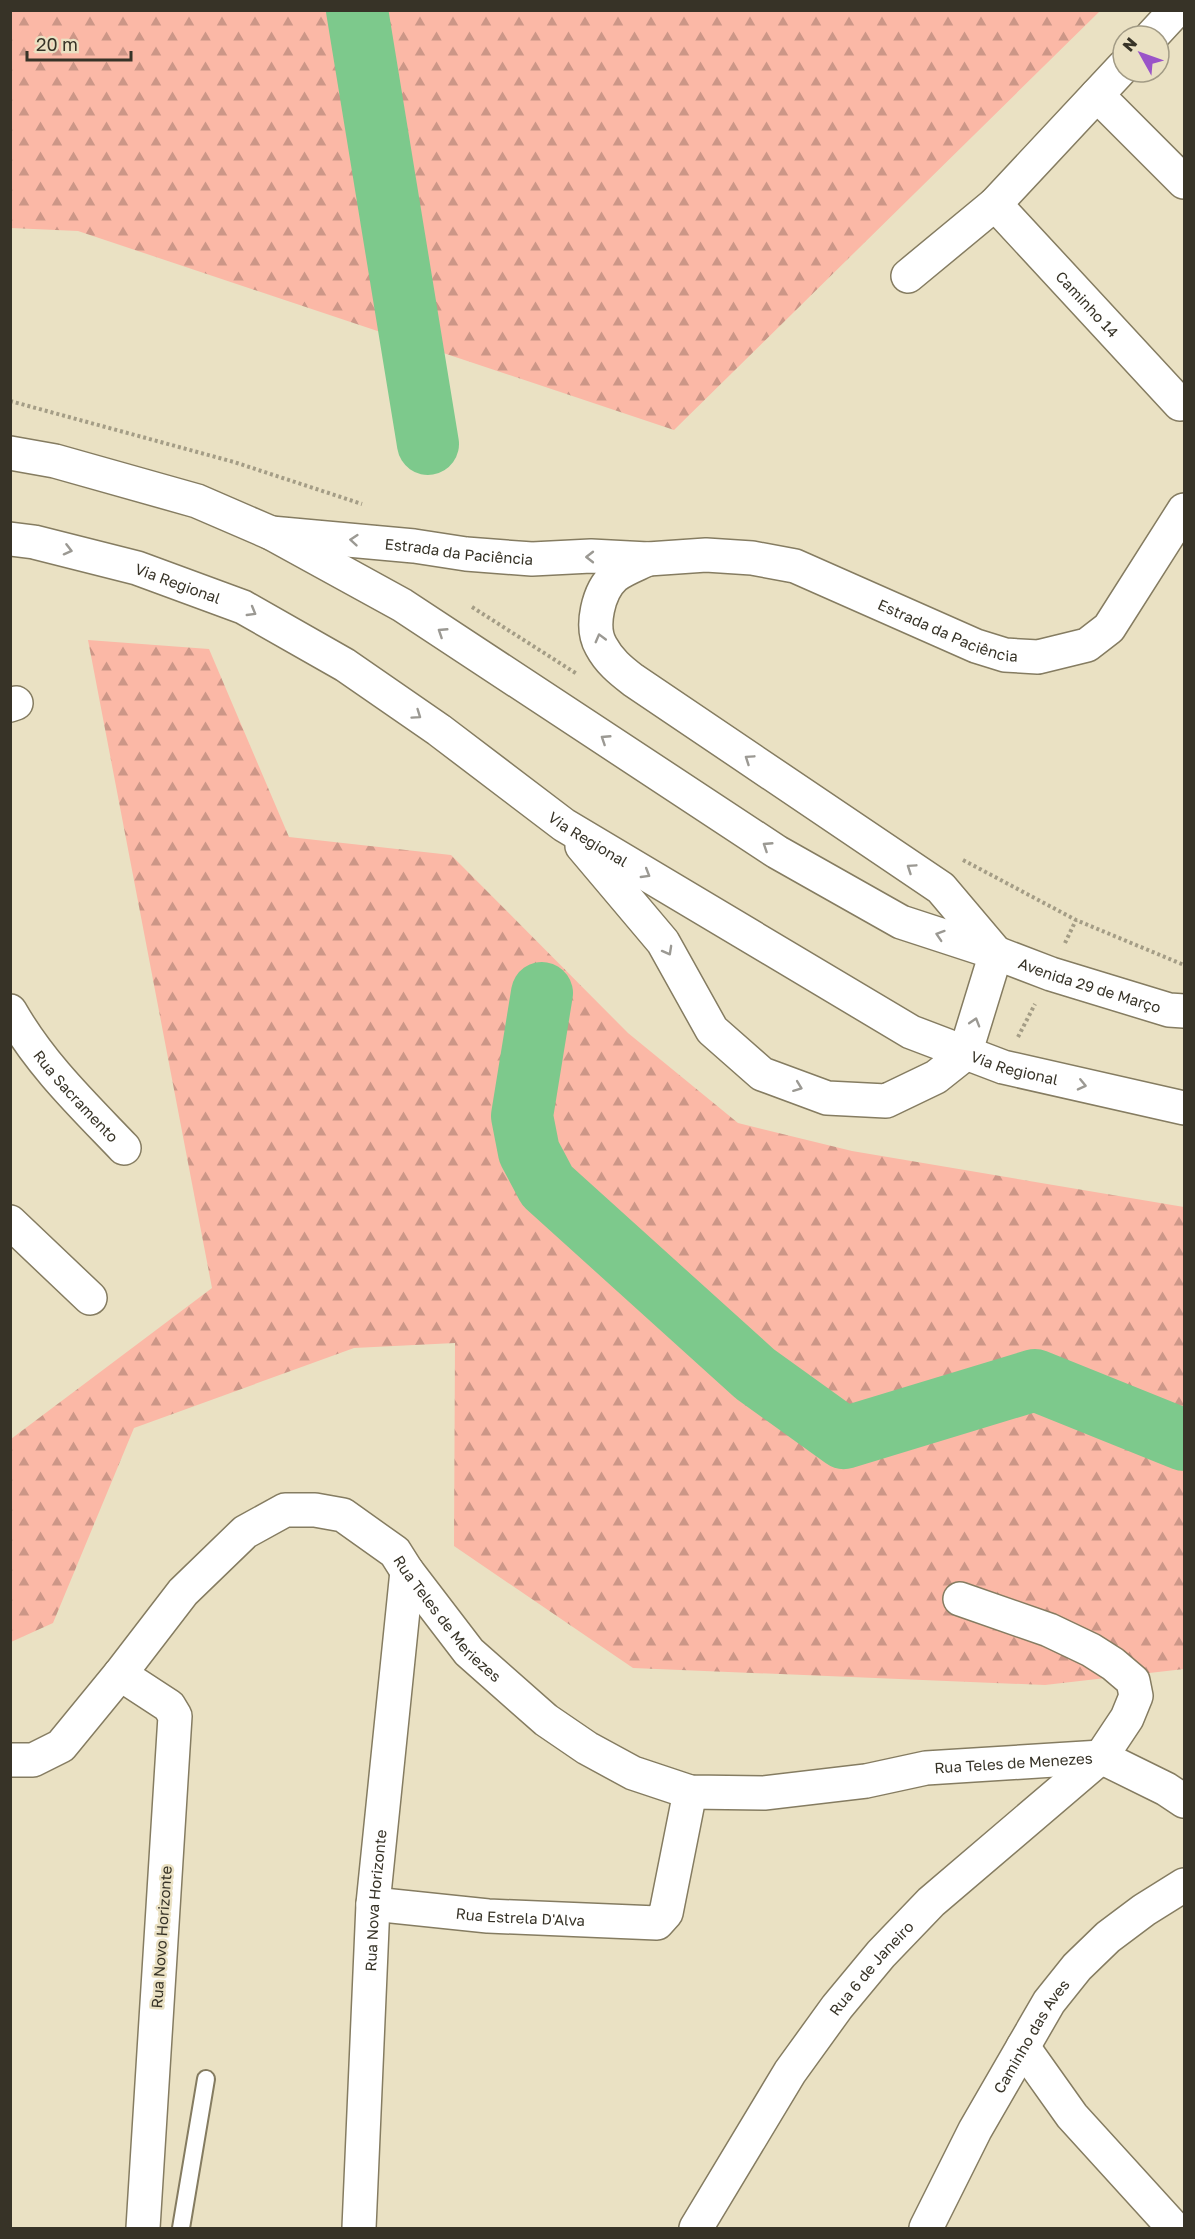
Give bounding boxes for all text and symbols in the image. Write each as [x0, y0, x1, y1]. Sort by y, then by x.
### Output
scale bar [27, 24, 130, 62]
north arrow [1111, 24, 1171, 84]
text: 20 m [36, 33, 78, 55]
text: N [1118, 33, 1141, 55]
street label: Caminho 14 [1052, 267, 1122, 341]
one-way arrow [349, 534, 358, 547]
street label: Estrada da Paciência [384, 534, 534, 568]
one-way arrow [63, 543, 73, 556]
one-way arrow [585, 551, 594, 563]
street label: Via Regional [133, 559, 223, 607]
street label: Estrada da Paciência [875, 595, 1018, 665]
one-way arrow [246, 605, 256, 617]
one-way arrow [438, 627, 448, 639]
one-way arrow [595, 634, 607, 644]
one-way arrow [411, 708, 422, 719]
one-way arrow [601, 734, 611, 746]
one-way arrow [745, 754, 755, 766]
street label: Via Regional [545, 808, 631, 870]
one-way arrow [763, 842, 774, 853]
one-way arrow [906, 864, 917, 875]
one-way arrow [640, 867, 650, 879]
one-way arrow [935, 930, 946, 942]
one-way arrow [661, 945, 672, 955]
street label: Avenida 29 de Março [1016, 954, 1163, 1016]
one-way arrow [968, 1017, 980, 1028]
street label: Rua Sacramento [30, 1046, 122, 1146]
street label: Via Regional [969, 1047, 1060, 1088]
one-way arrow [1077, 1077, 1087, 1090]
one-way arrow [792, 1080, 803, 1092]
street label: Rua Teles de Meriezes [390, 1552, 505, 1685]
street label: Rua Teles de Menezes [934, 1749, 1093, 1776]
street label: Rua Nova Horizonte [361, 1828, 390, 1972]
street label: Rua Novo Horizonte [147, 1865, 175, 2009]
street label: Rua Estrela D'Alva [455, 1904, 585, 1929]
street label: Rua 6 de Janeiro [825, 1917, 917, 2019]
street label: Caminho das Aves [989, 1975, 1073, 2096]

